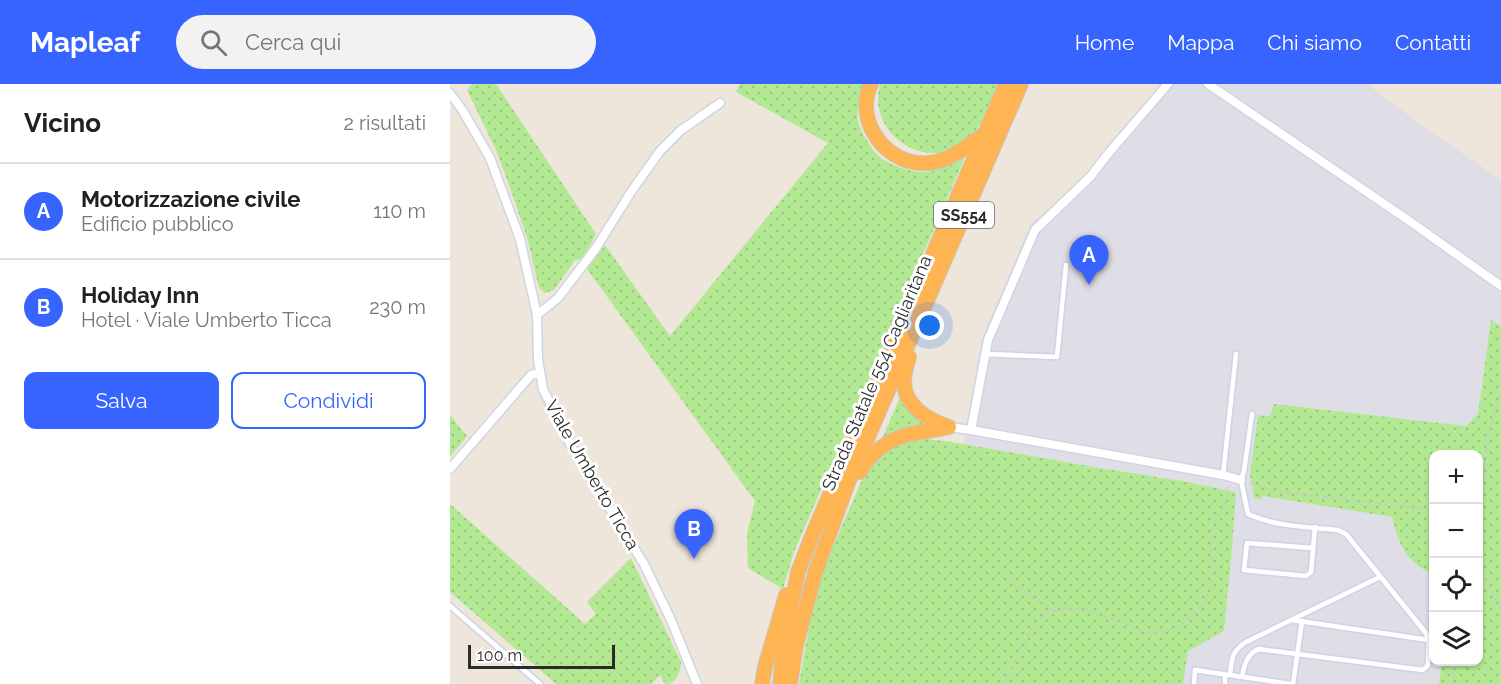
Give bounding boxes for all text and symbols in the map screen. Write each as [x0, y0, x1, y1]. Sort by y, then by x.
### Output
search box [176, 15, 596, 69]
text: Mapleaf [30, 26, 140, 59]
icon: search [197, 26, 230, 59]
text: Cerca qui [245, 29, 341, 55]
text: Home [1075, 30, 1134, 55]
text: Mappa [1167, 30, 1234, 55]
text: Chi siamo [1267, 30, 1362, 55]
text: Contatti [1395, 30, 1471, 55]
text: Vicino [24, 108, 101, 138]
text: 2 risultati [344, 111, 426, 135]
text: Motorizzazione civile [81, 186, 300, 212]
text: A [37, 199, 50, 223]
text: 110 m [373, 199, 426, 223]
road number: SS554 [934, 202, 994, 228]
text: Edificio pubblico [81, 212, 234, 236]
pin: A [1070, 236, 1108, 285]
street label: Strada Statale 554 Cagliaritana [817, 252, 936, 493]
text: Holiday Inn [81, 282, 199, 308]
text: B [37, 295, 50, 319]
text: 230 m [369, 295, 426, 319]
text: Hotel · Viale Umberto Ticca [81, 308, 332, 332]
your location [915, 311, 944, 340]
button: Salva [24, 372, 219, 429]
button: Condividi [231, 372, 426, 429]
street label: Viale Umberto Ticca [541, 396, 644, 553]
map controls [1429, 450, 1483, 666]
button: + [1429, 450, 1483, 504]
button: − [1429, 504, 1483, 558]
pin: B [674, 510, 714, 559]
button: locate [1429, 558, 1483, 612]
button: layers [1429, 612, 1483, 666]
scale bar [468, 642, 615, 670]
text: 100 m [477, 646, 522, 665]

